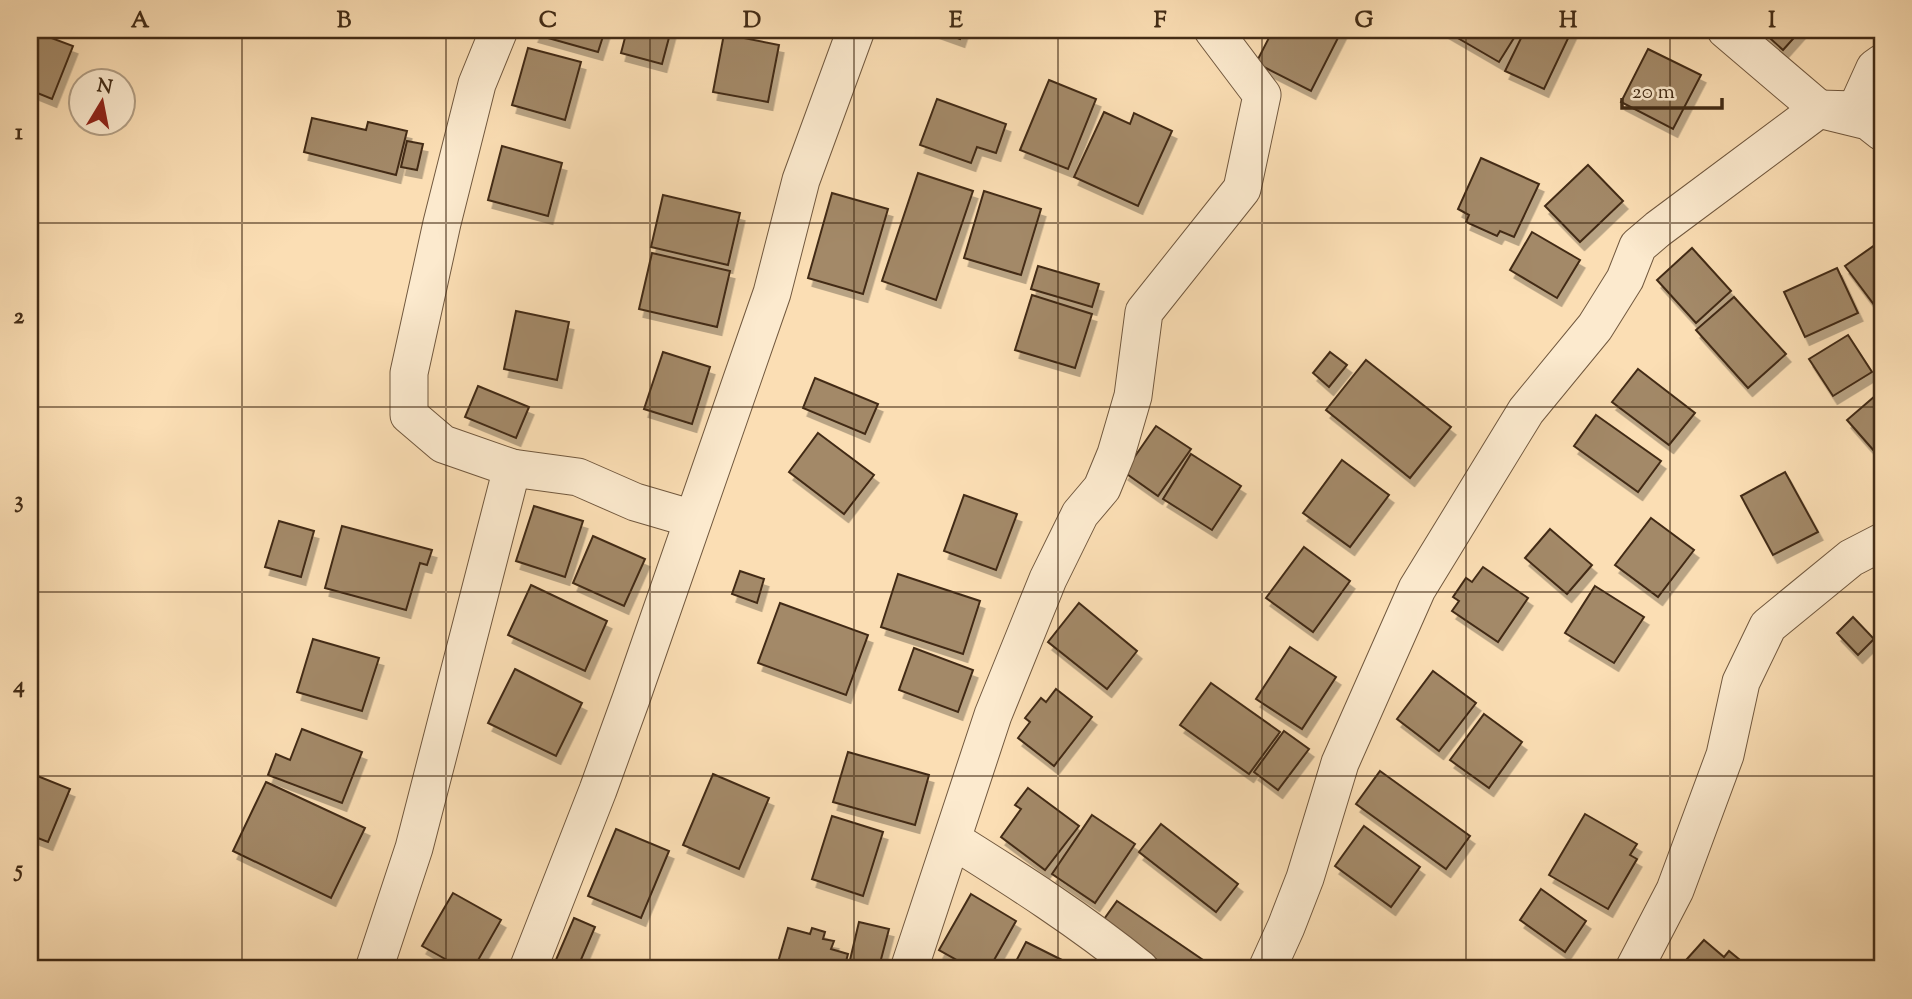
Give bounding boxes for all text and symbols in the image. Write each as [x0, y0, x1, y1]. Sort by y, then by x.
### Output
text: A [131, 5, 150, 38]
text: B [337, 5, 352, 38]
text: C [539, 5, 557, 38]
text: D [743, 5, 761, 38]
text: E [949, 5, 963, 38]
text: F [1154, 5, 1167, 38]
text: G [1355, 5, 1374, 38]
text: H [1559, 5, 1578, 38]
text: I [1768, 5, 1776, 38]
north arrow [66, 66, 136, 136]
scale bar [1622, 66, 1721, 110]
text: N [95, 73, 114, 102]
text: 20 m [1632, 78, 1675, 108]
text: 1 [15, 117, 23, 150]
text: 2 [14, 301, 25, 334]
text: 3 [14, 485, 24, 518]
text: 4 [12, 670, 25, 703]
text: 5 [13, 854, 23, 887]

